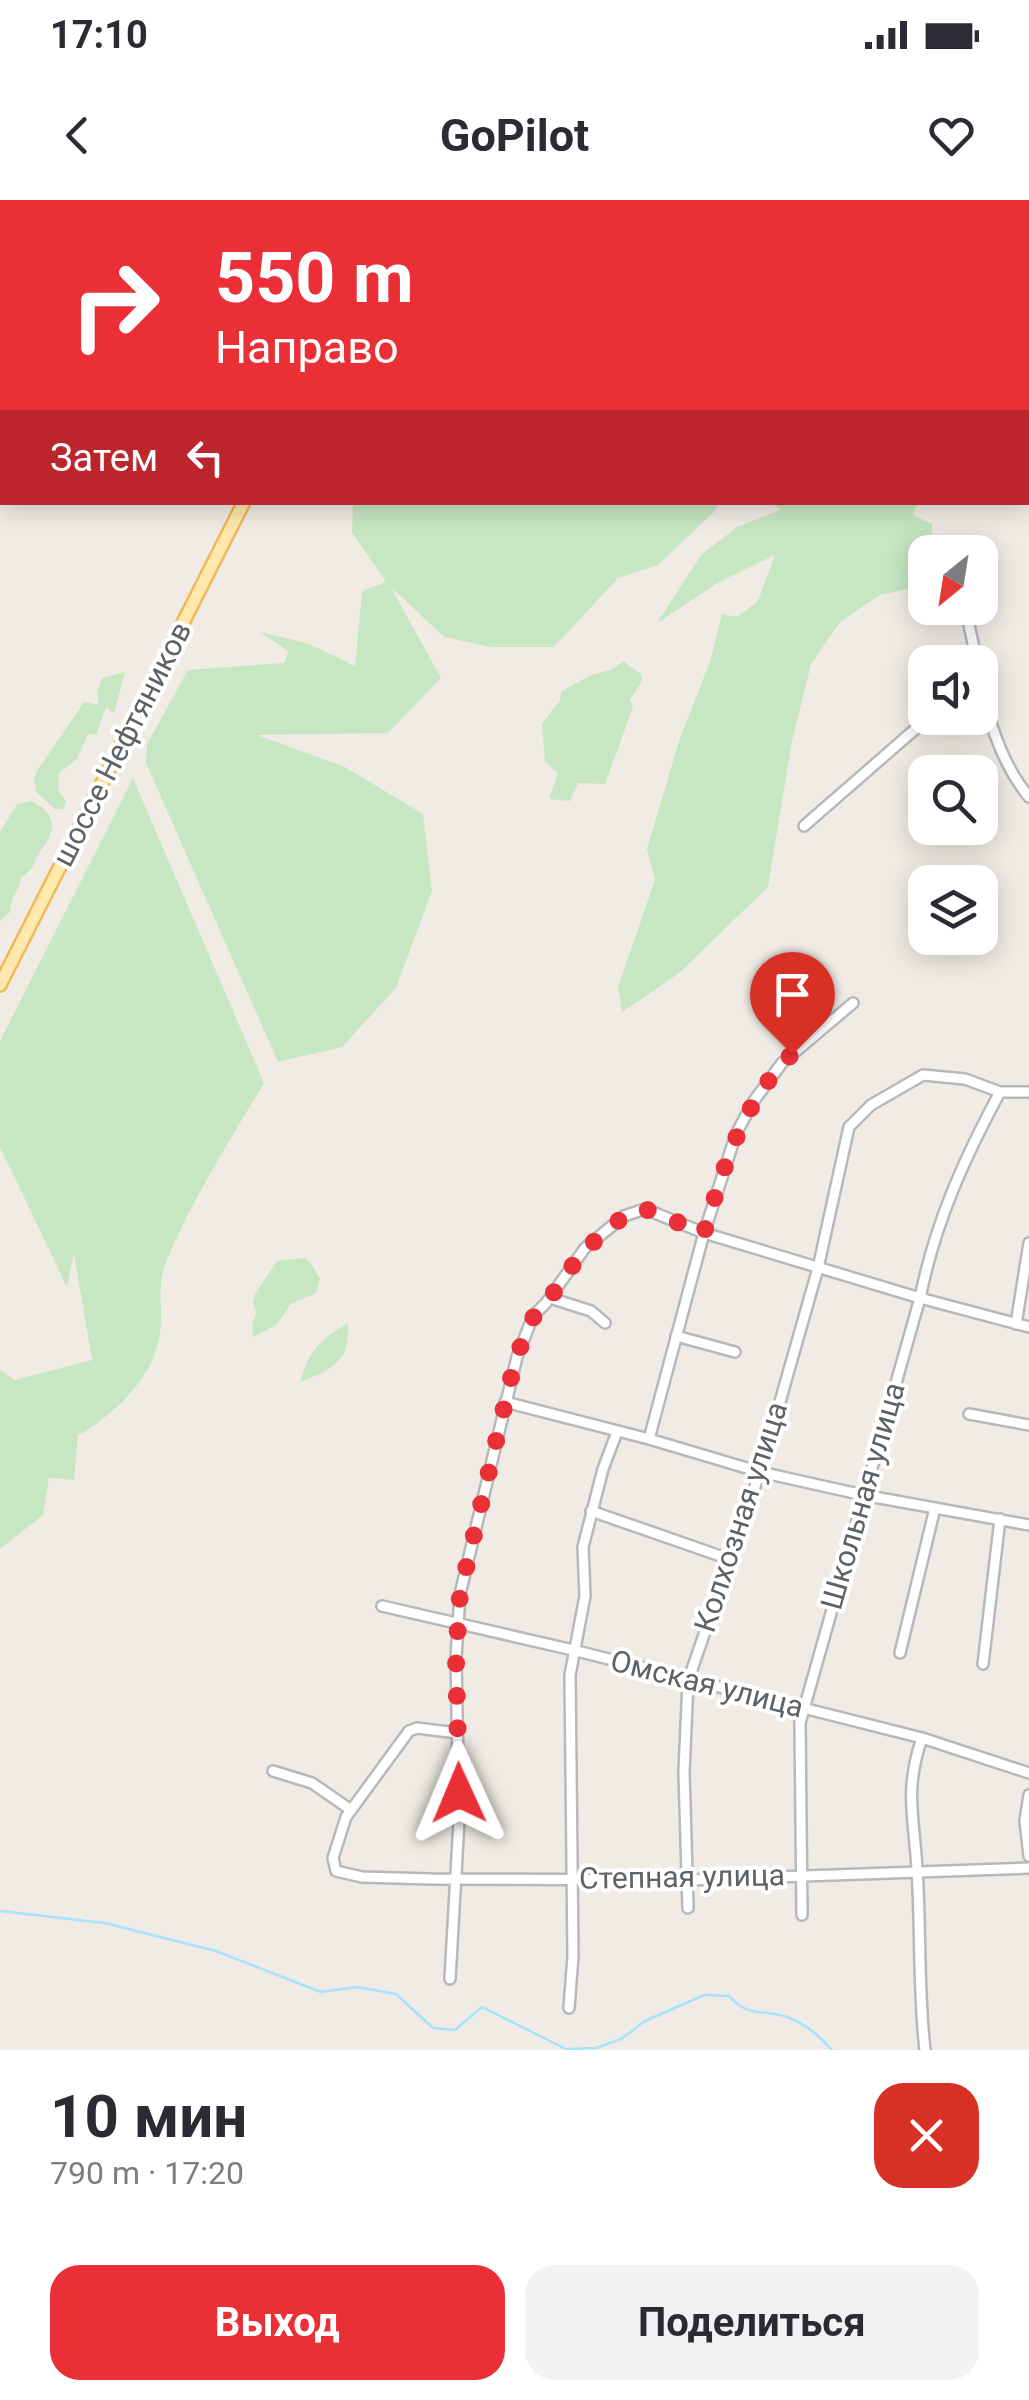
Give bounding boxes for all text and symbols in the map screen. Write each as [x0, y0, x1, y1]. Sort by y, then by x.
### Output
text: 17:10 [50, 13, 148, 57]
icon: back [50, 108, 105, 163]
icon: heart [924, 108, 979, 163]
text: GoPilot [440, 109, 589, 162]
text: 550 m [215, 237, 414, 319]
icon: right [50, 240, 180, 370]
text: Направо [215, 321, 399, 374]
icon: left [178, 430, 233, 485]
text: Затем [50, 436, 158, 480]
north arrow [908, 535, 998, 625]
map controls [908, 535, 998, 955]
street label: шоссе Нефтяников [45, 616, 198, 872]
button: sound [908, 645, 998, 735]
button: search [908, 755, 998, 845]
button: layers [908, 865, 998, 955]
pin [750, 952, 835, 1055]
icon: arrive [765, 967, 820, 1022]
street label: Школьная улица [813, 1378, 912, 1613]
street label: Колхозная улица [687, 1397, 794, 1636]
street label: Омская улица [607, 1643, 807, 1724]
position arrow [407, 1741, 511, 1845]
street label: Степная улица [579, 1857, 785, 1896]
text: 10 мин [50, 2081, 247, 2152]
button: close [874, 2083, 979, 2188]
text: 790 m · 17:20 [50, 2154, 244, 2192]
button: Выход [50, 2265, 505, 2380]
button: Поделиться [525, 2265, 979, 2380]

